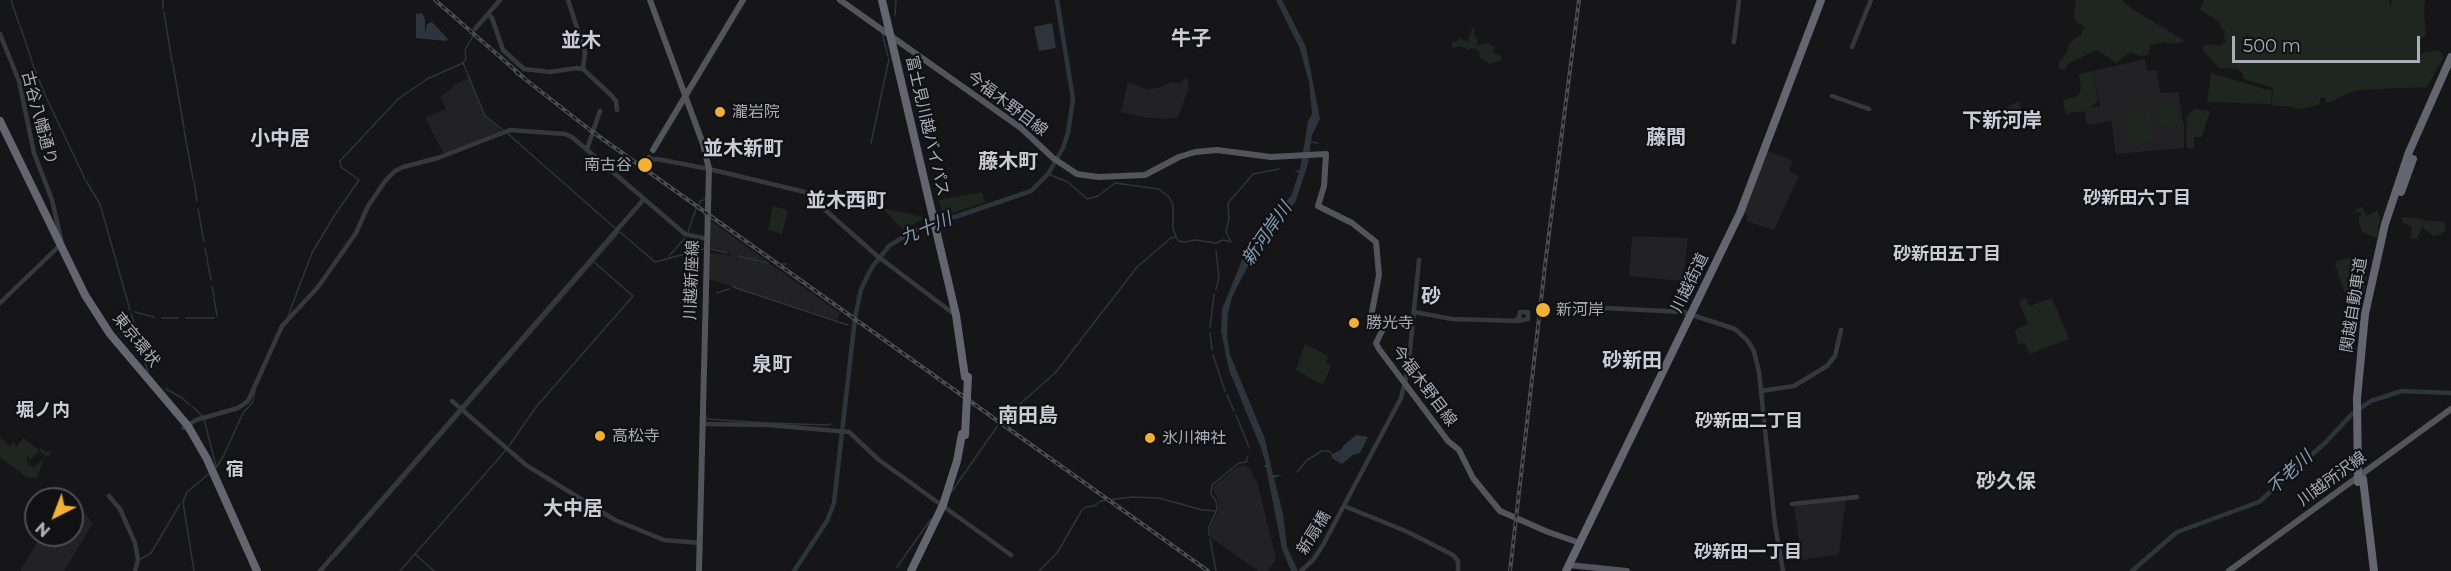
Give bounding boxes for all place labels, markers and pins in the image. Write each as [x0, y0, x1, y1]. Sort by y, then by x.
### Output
place label: 瀧岩院 [732, 102, 780, 122]
marker: 瀧岩院 [713, 105, 727, 119]
place label: 南古谷 [584, 155, 632, 175]
marker: 南古谷 [636, 156, 654, 174]
place label: 新河岸 [1556, 300, 1604, 320]
marker: 新河岸 [1534, 301, 1552, 319]
place label: 勝光寺 [1366, 313, 1414, 333]
marker: 勝光寺 [1347, 316, 1361, 330]
place label: 高松寺 [612, 426, 660, 446]
place label: 氷川神社 [1162, 428, 1226, 448]
marker: 高松寺 [593, 429, 607, 443]
marker: 氷川神社 [1143, 431, 1157, 445]

